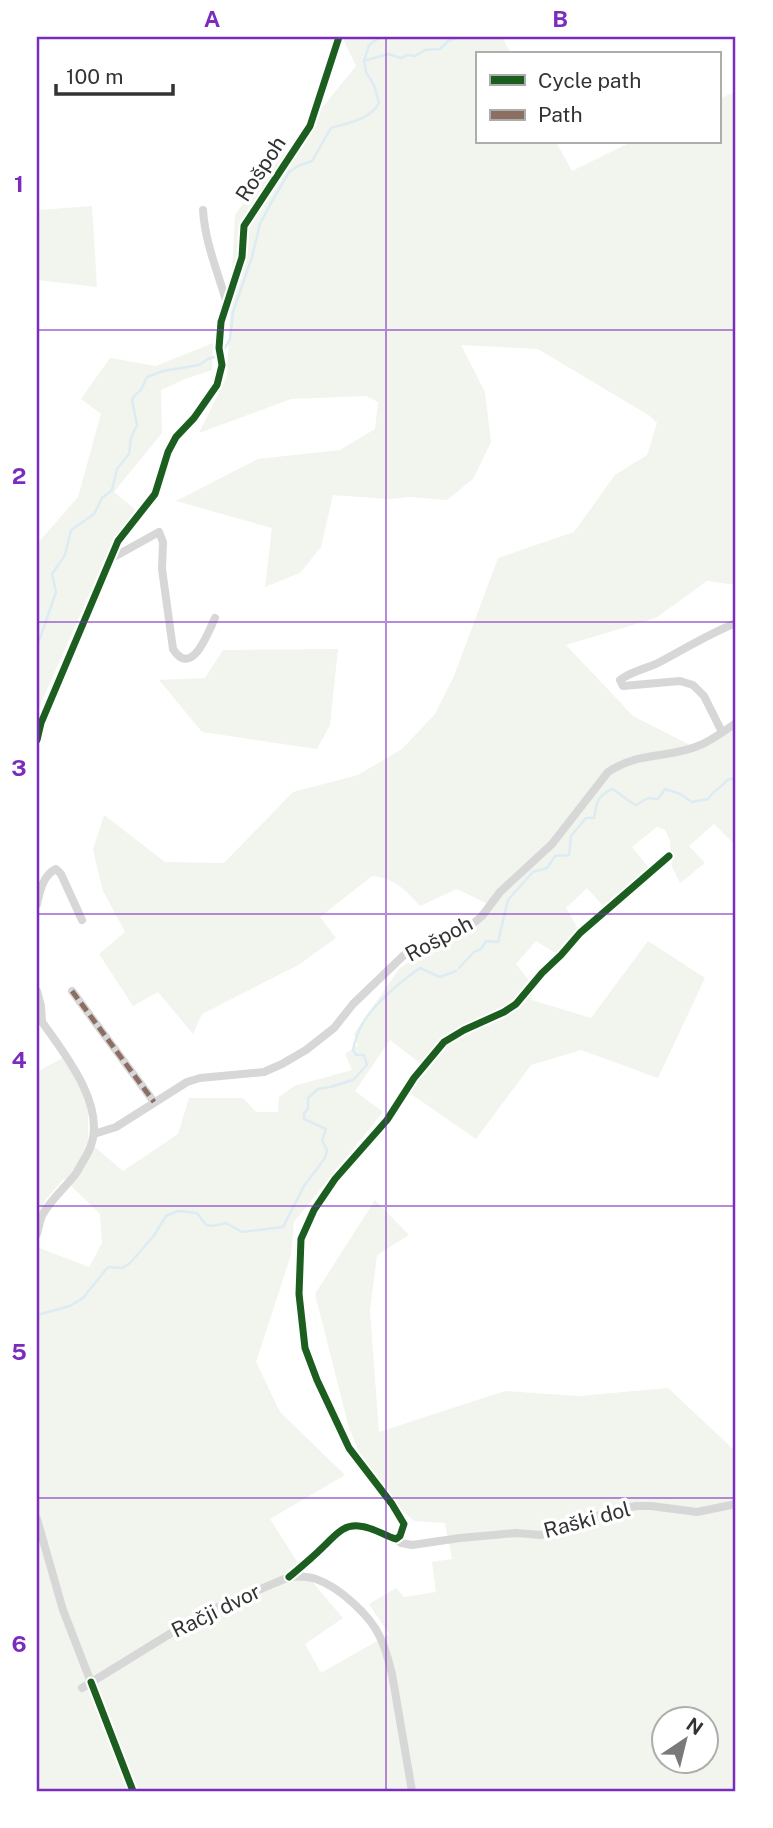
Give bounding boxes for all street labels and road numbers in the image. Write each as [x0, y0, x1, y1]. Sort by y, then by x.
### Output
street label: Rošpoh [230, 131, 291, 206]
street label: Rošpoh [401, 910, 477, 967]
street label: Raški dol [541, 1496, 633, 1543]
street label: Račji dvor [167, 1578, 264, 1643]

